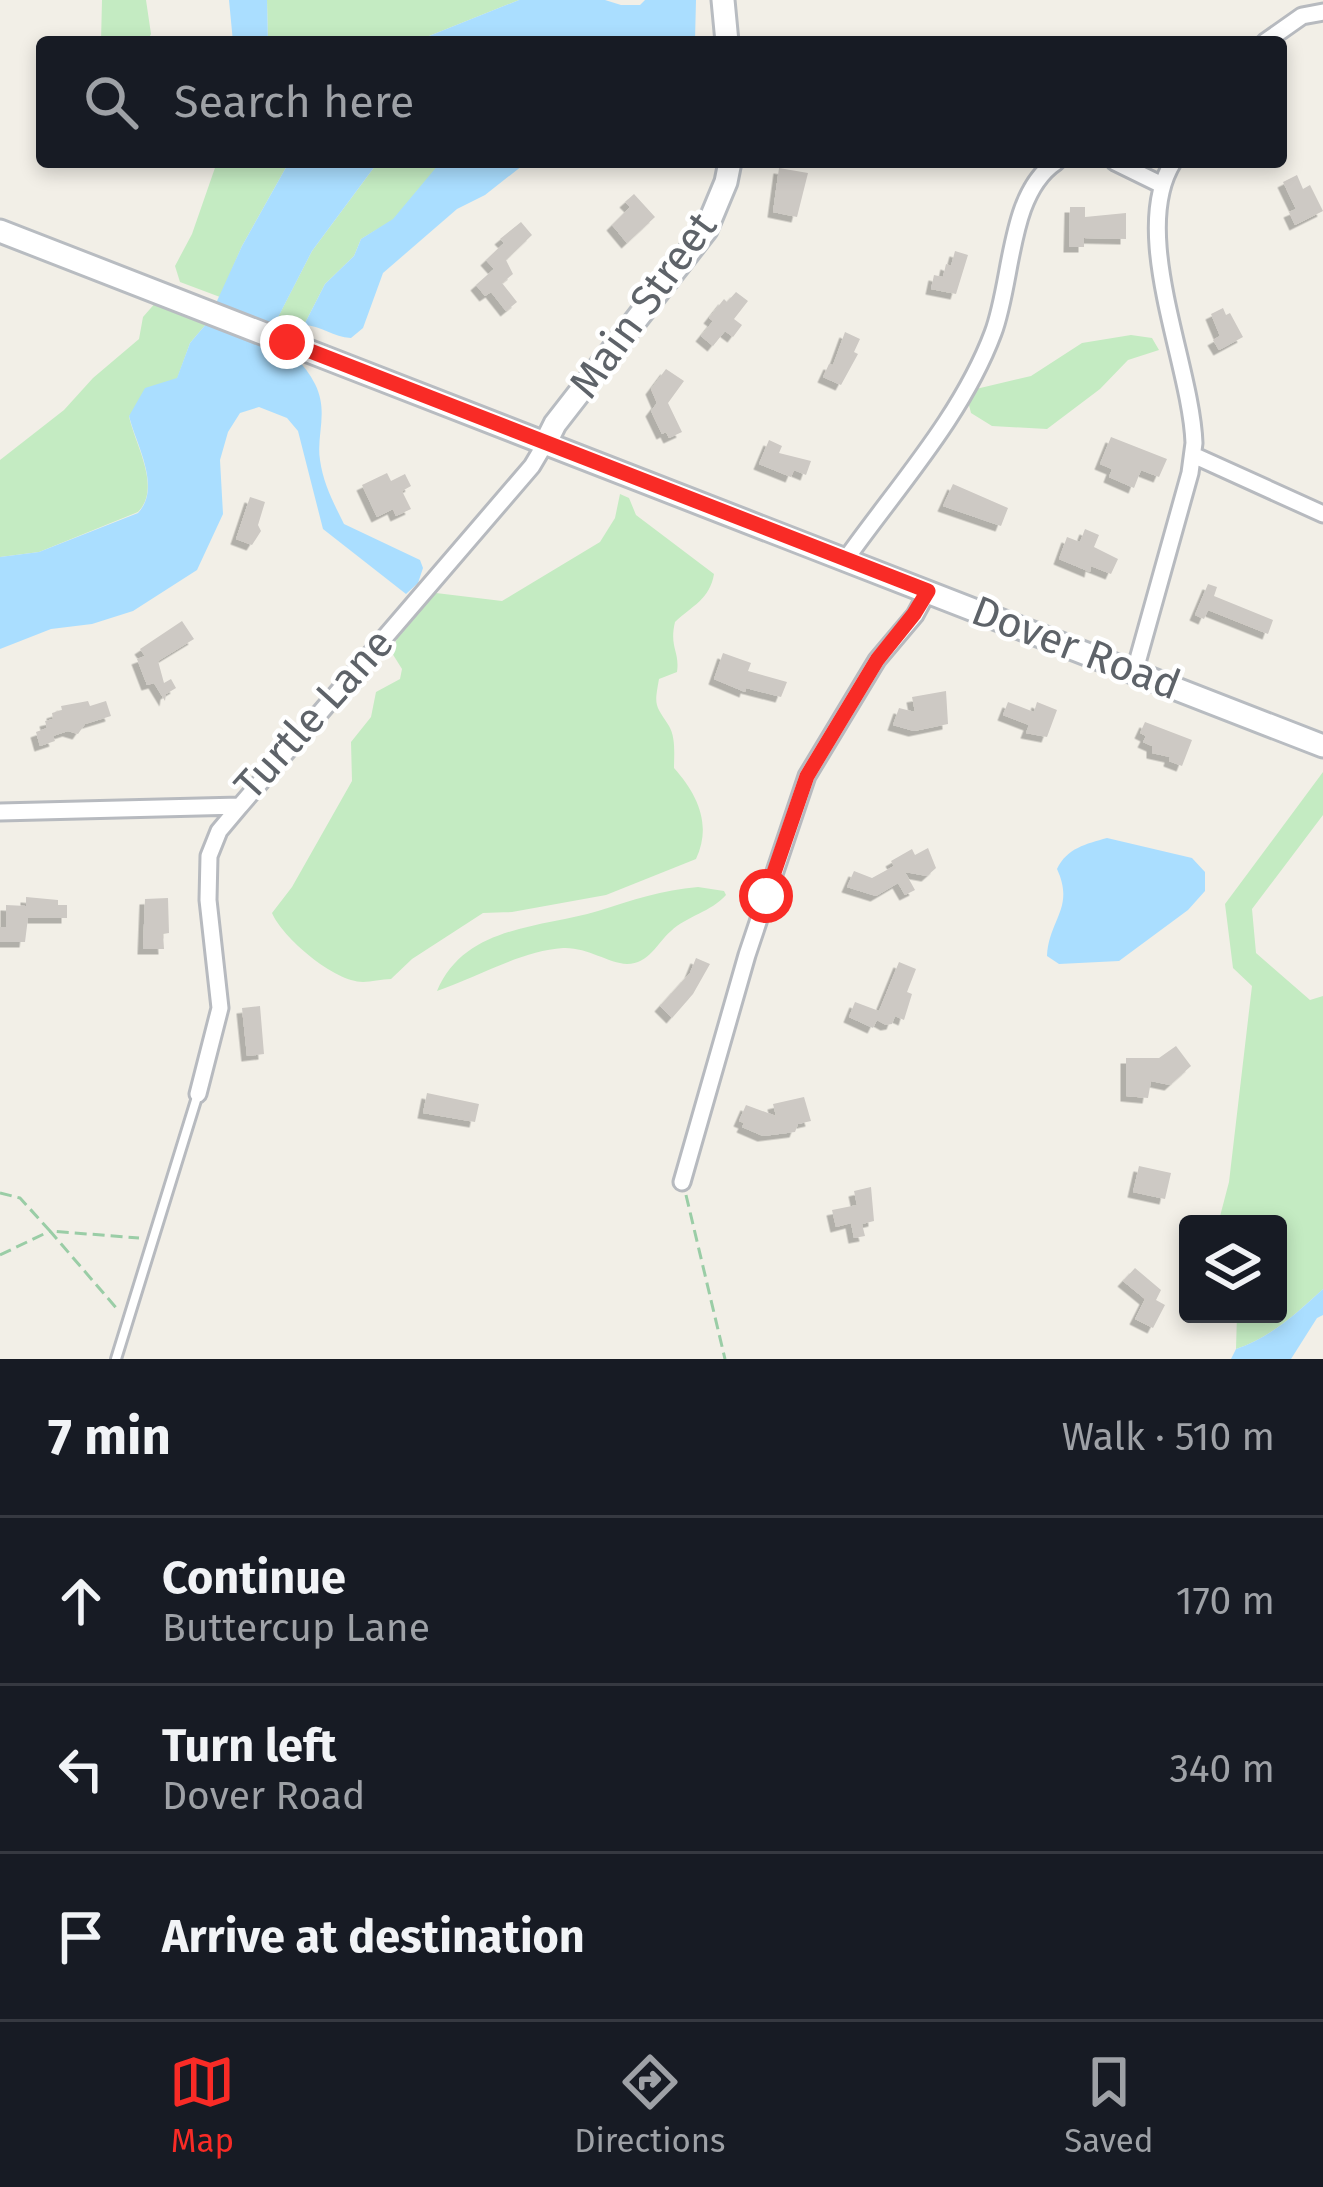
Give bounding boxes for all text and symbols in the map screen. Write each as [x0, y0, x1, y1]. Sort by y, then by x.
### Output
search box [36, 36, 1287, 168]
icon: search [78, 69, 144, 135]
text: Search here [174, 75, 414, 129]
street label: Main Street [559, 202, 728, 407]
route end [260, 315, 314, 369]
street label: Dover Road [965, 585, 1187, 711]
street label: Turtle Lane [224, 618, 404, 810]
route start [739, 869, 793, 923]
map controls [1179, 1215, 1287, 1323]
button: layers [1179, 1215, 1287, 1323]
text: 7 min [48, 1406, 171, 1468]
text: Walk · 510 m [1062, 1414, 1275, 1460]
text: Continue [162, 1551, 346, 1605]
icon: ahead [48, 1568, 114, 1634]
text: 170 m [1176, 1578, 1275, 1624]
text: Buttercup Lane [162, 1605, 430, 1651]
text: Turn left [162, 1719, 336, 1773]
icon: left [48, 1736, 114, 1802]
text: 340 m [1169, 1746, 1275, 1792]
text: Dover Road [162, 1773, 365, 1819]
icon: arrive [48, 1904, 114, 1970]
text: Arrive at destination [162, 1910, 585, 1964]
tab: Map [169, 2049, 235, 2161]
tab: Directions [574, 2049, 726, 2161]
tab: Saved [1064, 2049, 1154, 2161]

